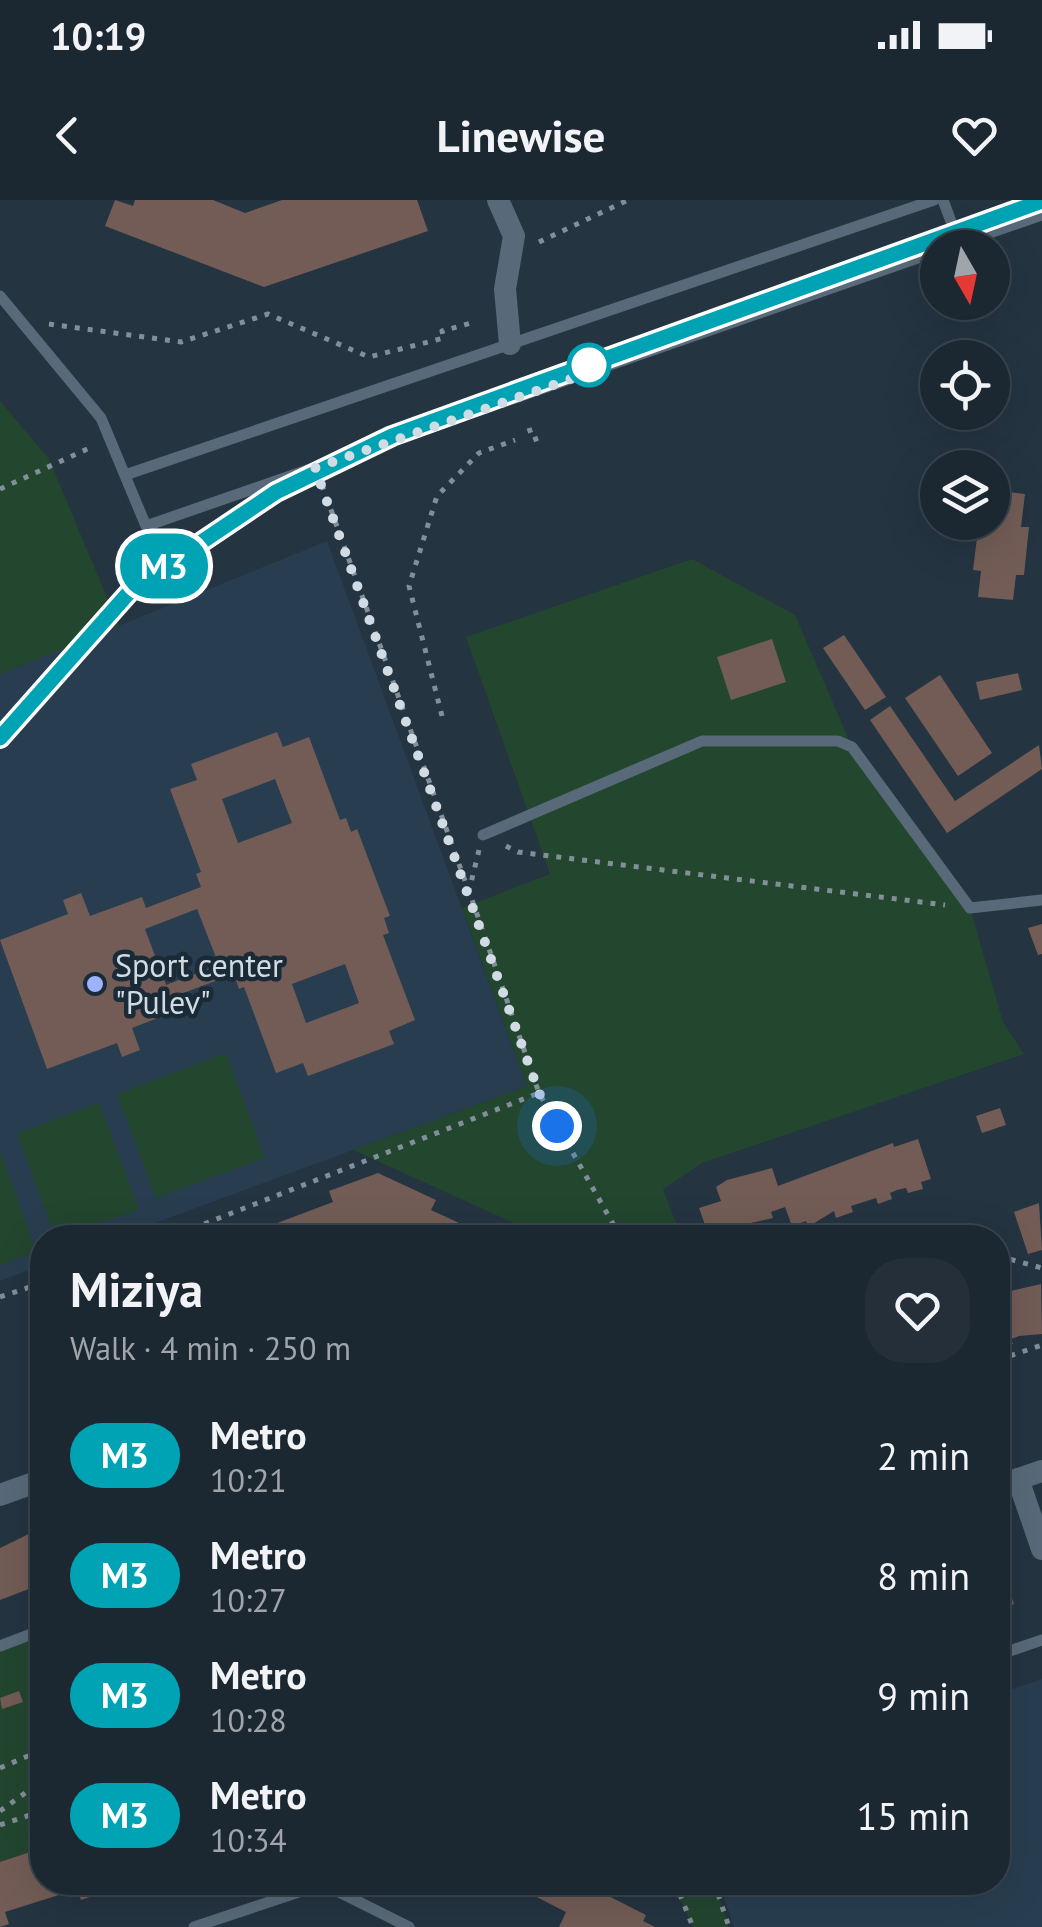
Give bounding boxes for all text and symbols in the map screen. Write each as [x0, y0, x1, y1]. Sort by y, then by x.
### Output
text: 10:19 [50, 11, 146, 60]
text: Linewise [437, 106, 605, 164]
icon: back [40, 108, 95, 163]
icon: heart [947, 108, 1002, 163]
north arrow [920, 230, 1010, 320]
map controls [920, 230, 1010, 540]
button: locate [920, 340, 1010, 430]
unlabelled marker [568, 344, 610, 386]
button: layers [920, 450, 1010, 540]
line badge: M3 [119, 534, 209, 598]
text: M3 [140, 543, 188, 589]
place label: Sport center "Pulev" [115, 944, 283, 1023]
marker: Sport center "Pulev" [84, 973, 106, 995]
your location [532, 1101, 582, 1151]
text: Miziya [70, 1258, 203, 1320]
button: heart [865, 1258, 970, 1363]
text: Walk · 4 min · 250 m [70, 1327, 351, 1369]
text: Metro [210, 1410, 307, 1459]
text: 2 min [877, 1431, 970, 1480]
text: M3 [101, 1432, 149, 1478]
text: 10:21 [210, 1459, 287, 1501]
text: Metro [210, 1530, 307, 1579]
text: 8 min [877, 1551, 970, 1600]
text: M3 [101, 1552, 149, 1598]
text: 10:27 [210, 1579, 287, 1621]
text: Metro [210, 1650, 307, 1699]
text: 9 min [877, 1671, 970, 1720]
text: M3 [101, 1672, 149, 1718]
text: 10:28 [210, 1699, 287, 1741]
text: Metro [210, 1770, 307, 1819]
text: 15 min [857, 1791, 970, 1840]
text: M3 [101, 1792, 149, 1838]
text: 10:34 [210, 1819, 287, 1861]

